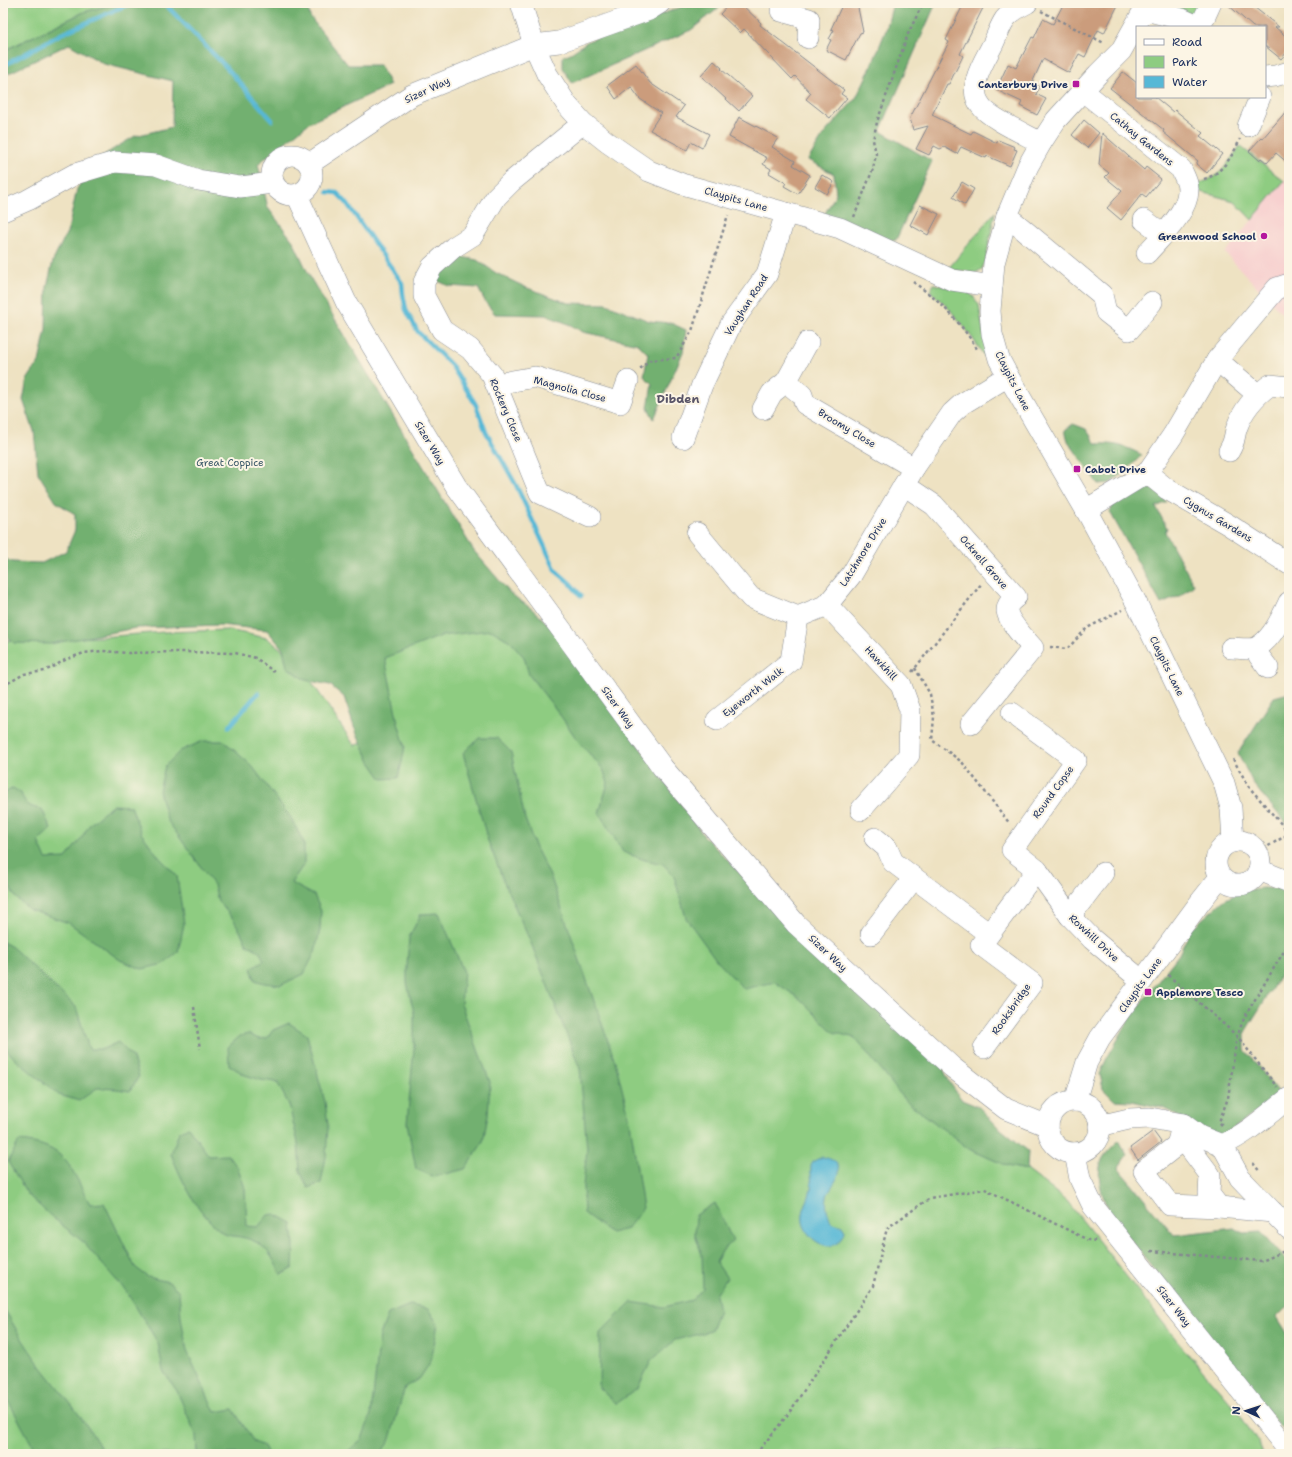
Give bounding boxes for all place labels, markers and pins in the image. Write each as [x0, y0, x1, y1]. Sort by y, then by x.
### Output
place label: Canterbury Drive [978, 78, 1068, 91]
marker: Canterbury Drive [1071, 79, 1081, 89]
place label: Greenwood School [1158, 230, 1257, 243]
marker: Greenwood School [1259, 231, 1269, 241]
place label: Cabot Drive [1085, 463, 1146, 476]
marker: Cabot Drive [1072, 464, 1082, 474]
place label: Applemore Tesco [1156, 986, 1244, 999]
marker: Applemore Tesco [1143, 987, 1153, 997]

